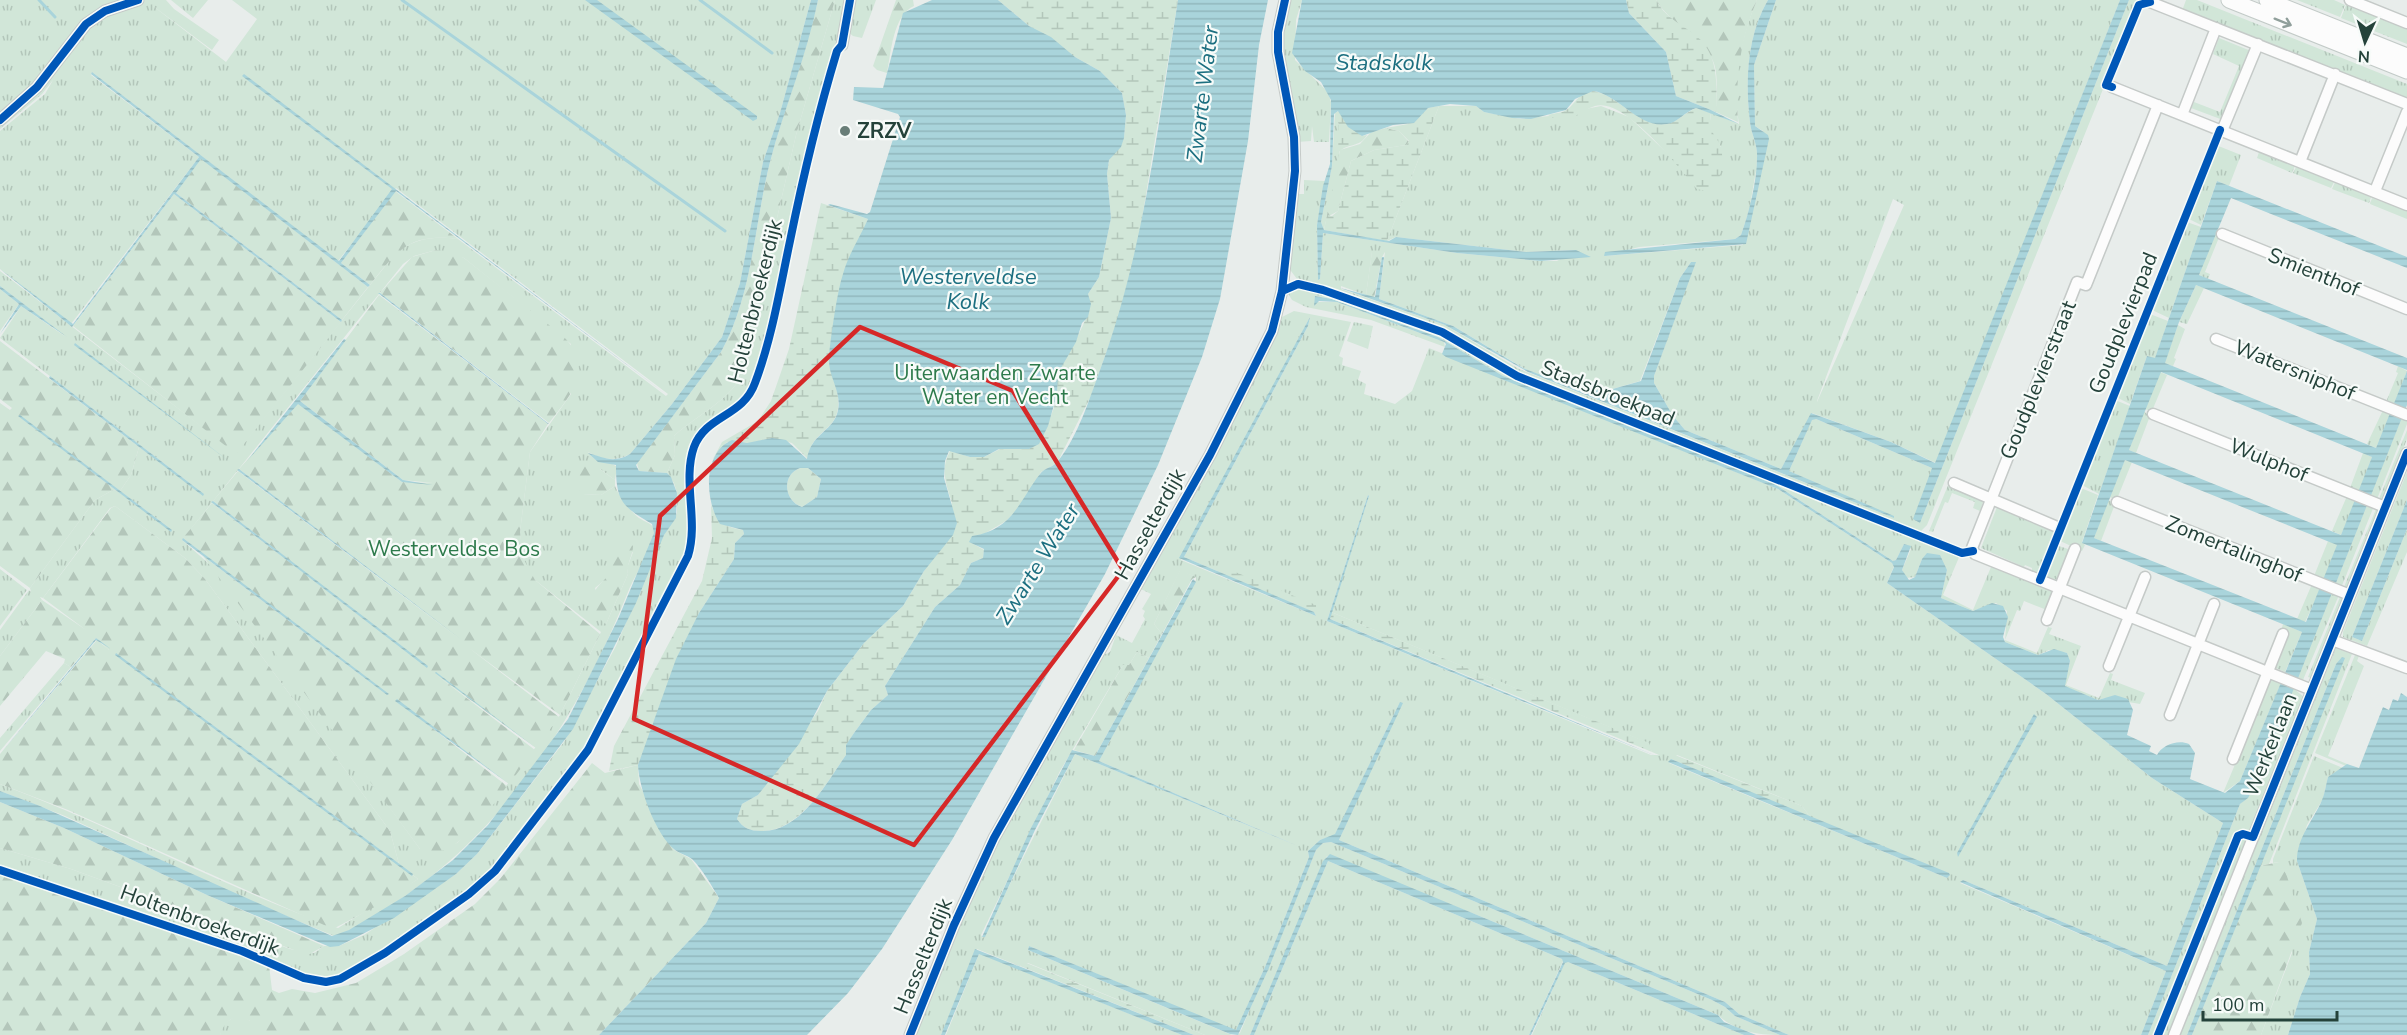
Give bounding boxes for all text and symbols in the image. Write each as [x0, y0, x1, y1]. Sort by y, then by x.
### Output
north arrow [2335, 12, 2395, 72]
one-way arrow [2273, 17, 2292, 28]
water label: Zwarte Water [1180, 23, 1226, 164]
text: N [2357, 45, 2371, 67]
water label: Stadskolk [1336, 48, 1433, 78]
place label: ZRZV [857, 117, 913, 145]
marker: ZRZV [838, 124, 852, 138]
street label: Holtenbroekerdijk [721, 216, 789, 386]
street label: Smienthof [2264, 241, 2365, 303]
street label: Goudplevierpad [2082, 248, 2164, 398]
water label: Westerveldse Kolk [899, 262, 1037, 317]
street label: Goudplevierstraat [1993, 296, 2083, 464]
street label: Watersniphof [2230, 333, 2361, 407]
street label: Stadsbroekpad [1537, 353, 1679, 433]
park label: Uiterwaarden Zwarte Water en Vecht [894, 359, 1096, 411]
street label: Wulphof [2225, 432, 2314, 489]
street label: Hasselterdijk [1108, 463, 1192, 585]
water label: Zwarte Water [989, 497, 1088, 630]
street label: Zomertalinghof [2161, 509, 2308, 590]
park label: Westerveldse Bos [368, 535, 540, 563]
street label: Werkerlaan [2236, 689, 2304, 801]
street label: Holtenbroekerdijk [116, 878, 284, 962]
street label: Hasselterdijk [887, 893, 959, 1018]
scale bar [2203, 984, 2336, 1022]
text: 100 m [2212, 993, 2264, 1017]

